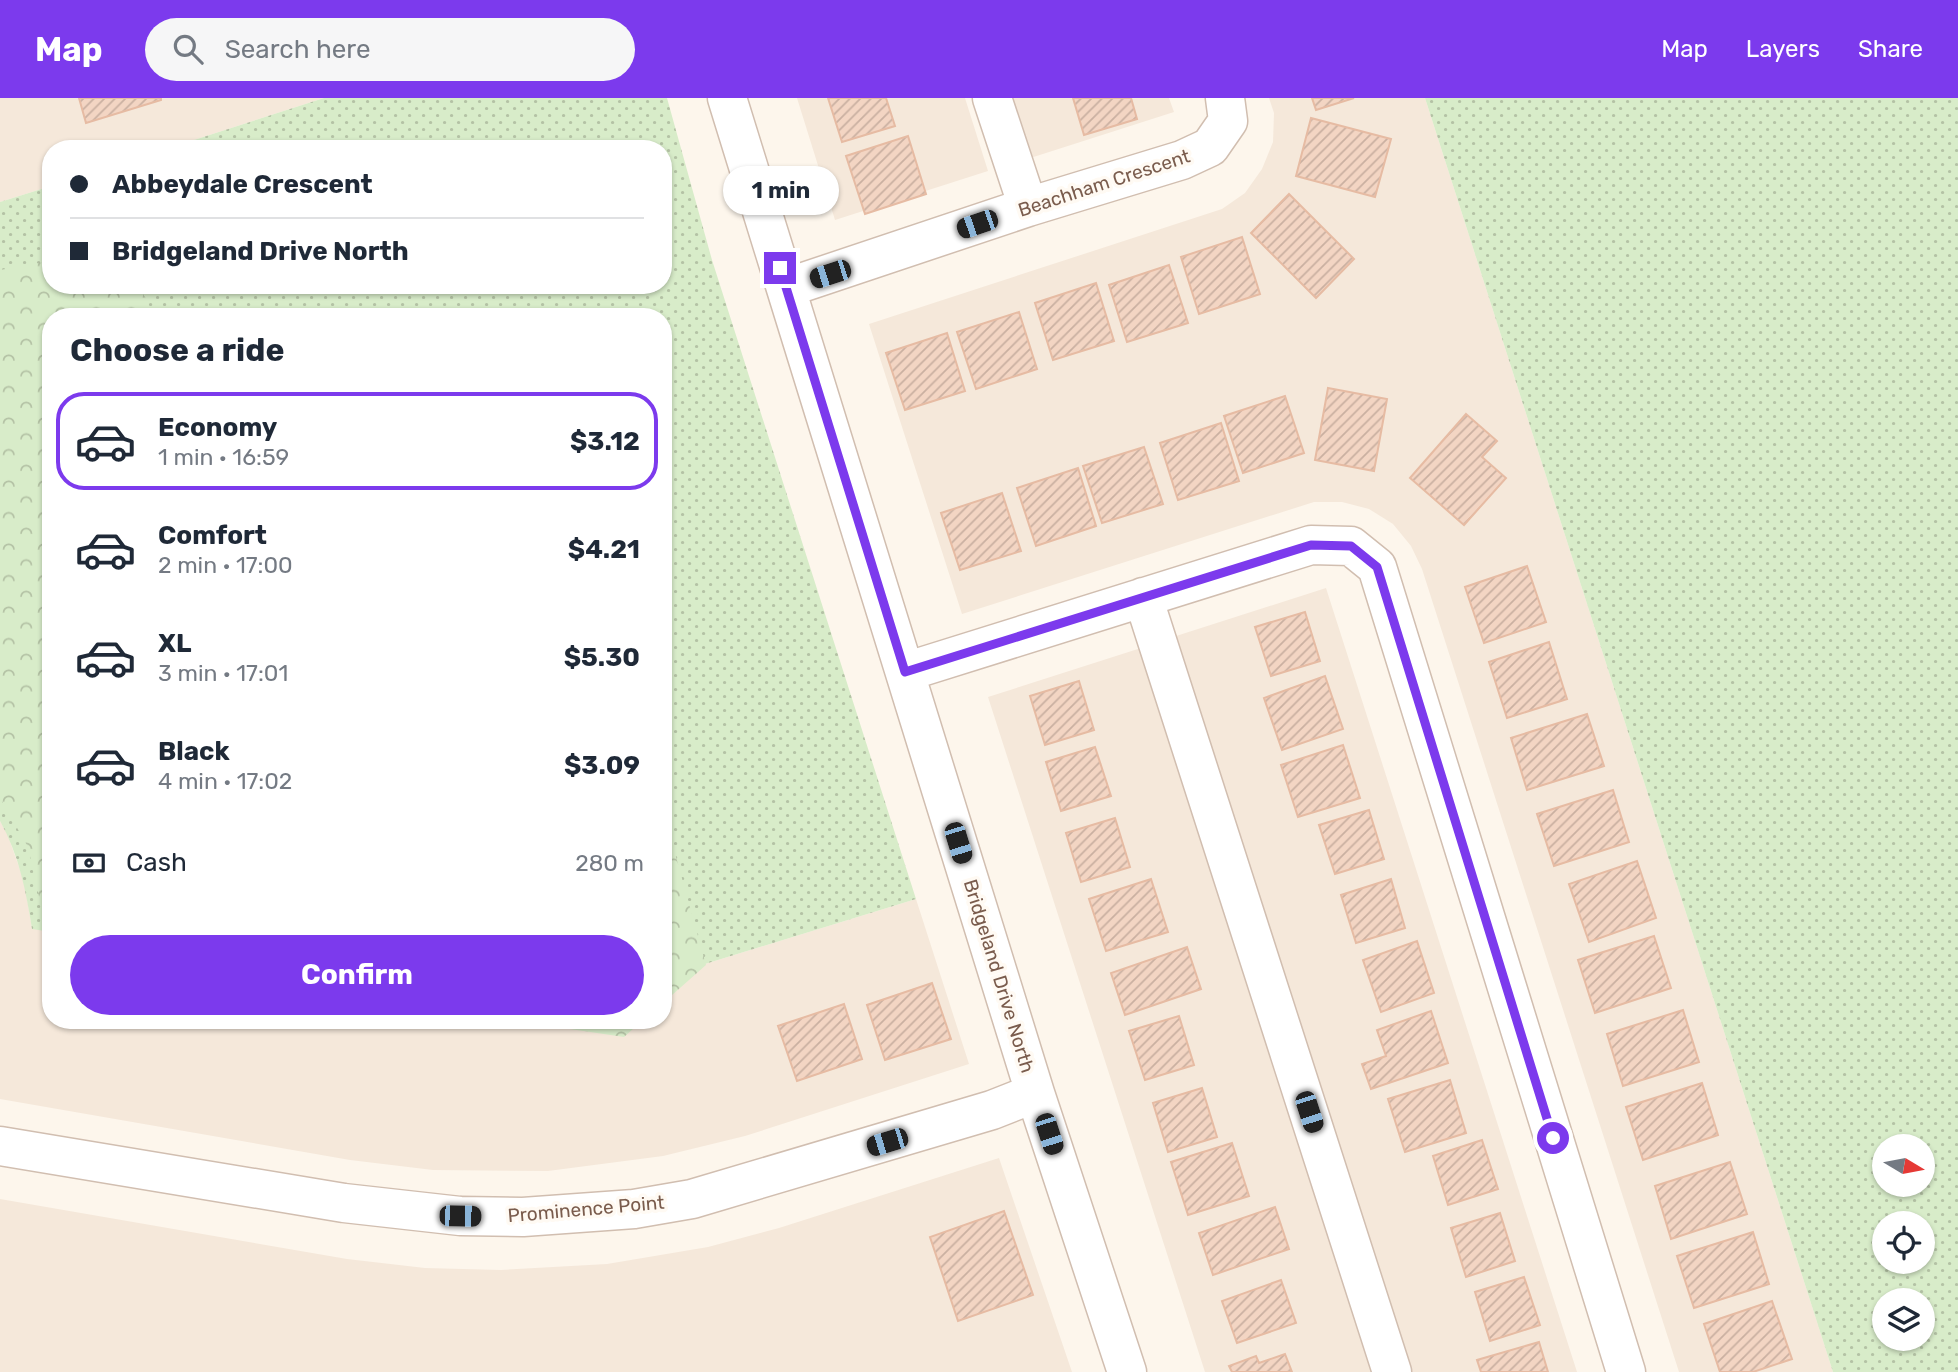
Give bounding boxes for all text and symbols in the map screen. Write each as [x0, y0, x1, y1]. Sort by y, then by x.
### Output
search box [145, 18, 635, 81]
text: Map [35, 30, 103, 69]
icon: search [169, 30, 207, 68]
text: Search here [225, 34, 370, 65]
text: Map [1661, 35, 1708, 63]
text: Layers [1746, 35, 1820, 63]
text: Share [1858, 35, 1923, 63]
street label: Beachham Crescent [1015, 144, 1193, 222]
callout: 1 min [722, 166, 838, 216]
text: Abbeydale Crescent [112, 169, 373, 200]
text: 1 min [752, 176, 810, 204]
car [954, 207, 1001, 241]
text: Bridgeland Drive North [112, 236, 409, 267]
route end [764, 252, 796, 284]
car [807, 258, 854, 290]
text: Choose a ride [70, 331, 284, 369]
icon: car [74, 410, 137, 473]
text: Economy [158, 412, 277, 443]
text: $3.12 [570, 426, 640, 457]
text: 1 min · 16:59 [158, 443, 289, 471]
icon: car [74, 518, 137, 581]
text: Comfort [158, 520, 267, 551]
text: $4.21 [568, 534, 640, 565]
text: 2 min · 17:00 [158, 551, 293, 579]
icon: car [74, 626, 137, 689]
text: XL [158, 628, 191, 659]
text: $5.30 [564, 642, 640, 673]
text: 3 min · 17:01 [158, 659, 288, 687]
icon: car [74, 734, 137, 797]
text: Black [158, 736, 230, 767]
text: $3.09 [564, 750, 640, 781]
text: 4 min · 17:02 [158, 767, 292, 795]
car [942, 820, 975, 866]
icon: cash [70, 844, 108, 882]
text: Cash [126, 847, 187, 878]
text: 280 m [575, 849, 644, 877]
street label: Bridgeland Drive North [959, 876, 1039, 1076]
button: Confirm [70, 935, 644, 1015]
car [1293, 1089, 1326, 1135]
car [1033, 1111, 1066, 1157]
route start [1537, 1122, 1569, 1154]
car [864, 1126, 911, 1158]
north arrow [1872, 1134, 1936, 1197]
map controls [1872, 1134, 1935, 1351]
street label: Prominence Point [507, 1191, 666, 1227]
car [439, 1205, 482, 1227]
button: locate [1872, 1211, 1935, 1274]
button: layers [1872, 1288, 1935, 1351]

